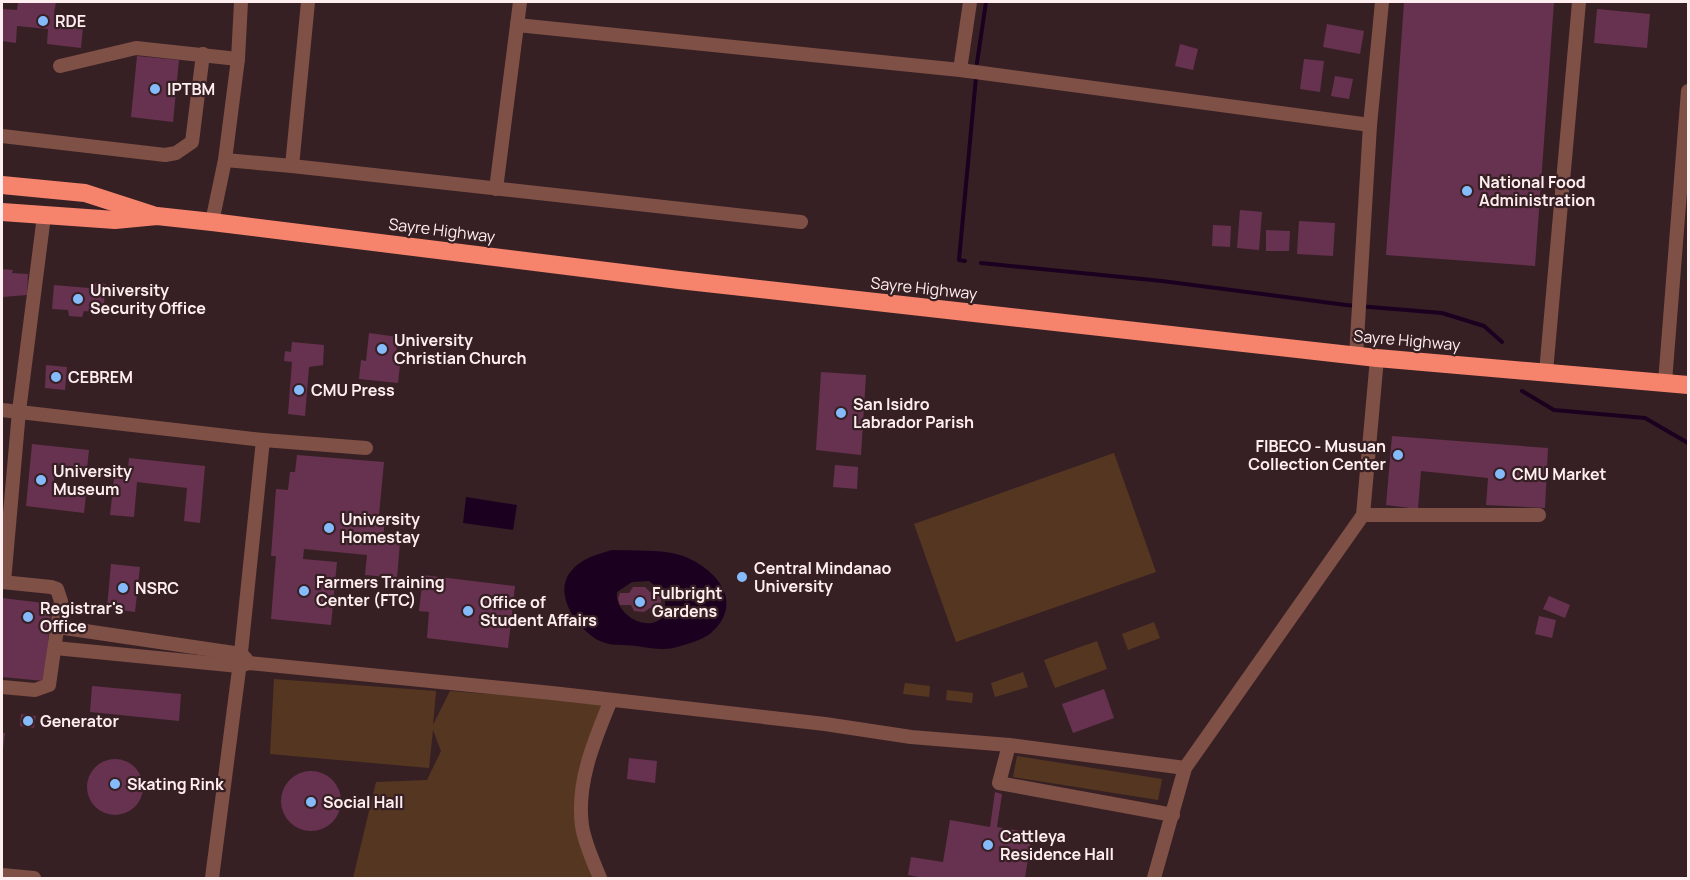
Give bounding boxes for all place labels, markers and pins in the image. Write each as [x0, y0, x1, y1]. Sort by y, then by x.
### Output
place label: RDE [55, 10, 86, 32]
marker: RDE [36, 14, 50, 28]
place label: IPTBM [167, 78, 215, 100]
marker: IPTBM [148, 82, 162, 96]
place label: National Food Administration [1479, 171, 1595, 211]
marker: National Food Administration [1460, 184, 1474, 198]
place label: University Security Office [90, 279, 206, 319]
marker: University Security Office [71, 292, 85, 306]
place label: University Christian Church [394, 329, 526, 369]
marker: University Christian Church [375, 342, 389, 356]
place label: CEBREM [68, 366, 133, 388]
marker: CEBREM [49, 370, 63, 384]
place label: CMU Press [311, 379, 395, 401]
marker: CMU Press [292, 383, 306, 397]
place label: San Isidro Labrador Parish [853, 393, 974, 433]
marker: San Isidro Labrador Parish [834, 406, 848, 420]
place label: FIBECO - Musuan Collection Center [1248, 435, 1386, 475]
marker: FIBECO - Musuan Collection Center [1391, 448, 1405, 462]
place label: University Museum [53, 460, 132, 500]
place label: CMU Market [1512, 463, 1607, 485]
marker: CMU Market [1493, 467, 1507, 481]
marker: University Museum [34, 473, 48, 487]
place label: University Homestay [341, 508, 420, 548]
marker: University Homestay [322, 521, 336, 535]
place label: Central Mindanao University [754, 557, 892, 597]
marker: Central Mindanao University [735, 570, 749, 584]
place label: Farmers Training Center (FTC) [316, 571, 445, 611]
place label: NSRC [135, 577, 179, 599]
marker: NSRC [116, 581, 130, 595]
place label: Fulbright Gardens [652, 582, 722, 622]
marker: Farmers Training Center (FTC) [297, 584, 311, 598]
place label: Office of Student Affairs [480, 591, 597, 631]
marker: Fulbright Gardens [633, 595, 647, 609]
place label: Registrar's Office [40, 597, 124, 637]
marker: Office of Student Affairs [461, 604, 475, 618]
marker: Registrar's Office [21, 610, 35, 624]
place label: Generator [40, 710, 119, 732]
marker: Generator [21, 714, 35, 728]
place label: Skating Rink [127, 773, 224, 795]
marker: Skating Rink [108, 777, 122, 791]
place label: Social Hall [323, 791, 404, 813]
marker: Social Hall [304, 795, 318, 809]
place label: Cattleya Residence Hall [1000, 825, 1114, 865]
marker: Cattleya Residence Hall [981, 838, 995, 852]

